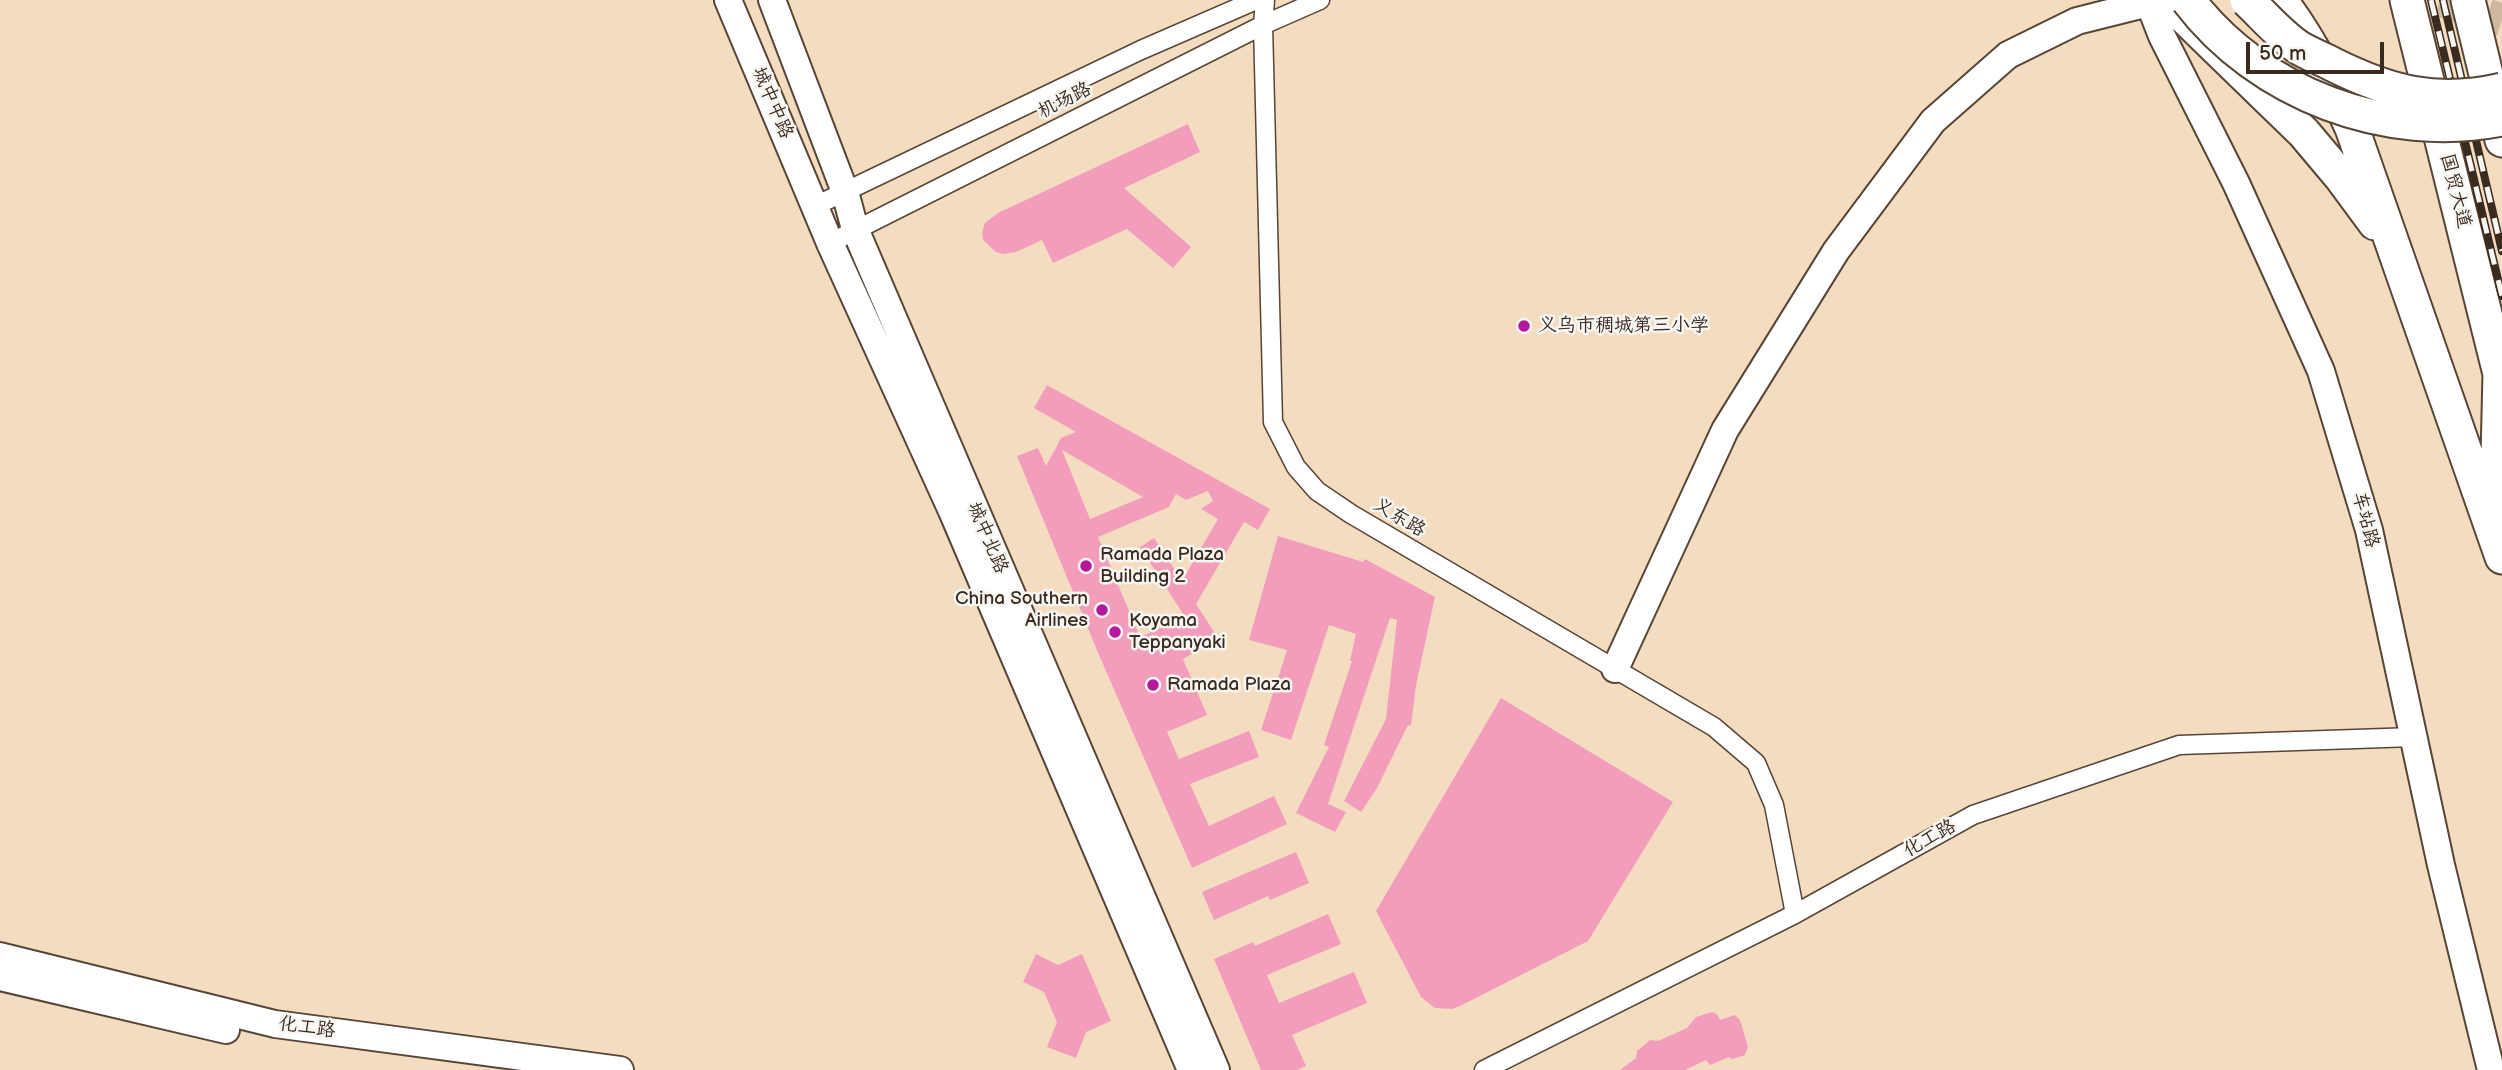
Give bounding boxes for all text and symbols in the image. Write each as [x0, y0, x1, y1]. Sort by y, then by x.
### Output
scale bar [2250, 28, 2388, 72]
text: 50 m [2259, 41, 2306, 66]
street label: 城中中路 [747, 64, 797, 142]
street label: 机场路 [1034, 78, 1096, 124]
street label: 国贸大道 [2435, 151, 2475, 231]
place label: 义乌市稠城第三小学 [1538, 315, 1709, 337]
marker: 义乌市稠城第三小学 [1516, 318, 1532, 334]
street label: 车站路 [2347, 490, 2383, 550]
street label: 义东路 [1369, 494, 1429, 542]
street label: 城中北路 [962, 499, 1012, 577]
place label: Ramada Plaza Building 2 [1100, 544, 1224, 588]
marker: Ramada Plaza Building 2 [1078, 558, 1094, 574]
place label: China Southern Airlines [955, 588, 1088, 632]
marker: China Southern Airlines [1094, 602, 1110, 618]
place label: Koyama Teppanyaki [1129, 610, 1226, 654]
marker: Koyama Teppanyaki [1107, 624, 1123, 640]
place label: Ramada Plaza [1167, 674, 1291, 696]
marker: Ramada Plaza [1145, 677, 1161, 693]
street label: 化工路 [1900, 815, 1960, 863]
street label: 化工路 [277, 1013, 337, 1043]

